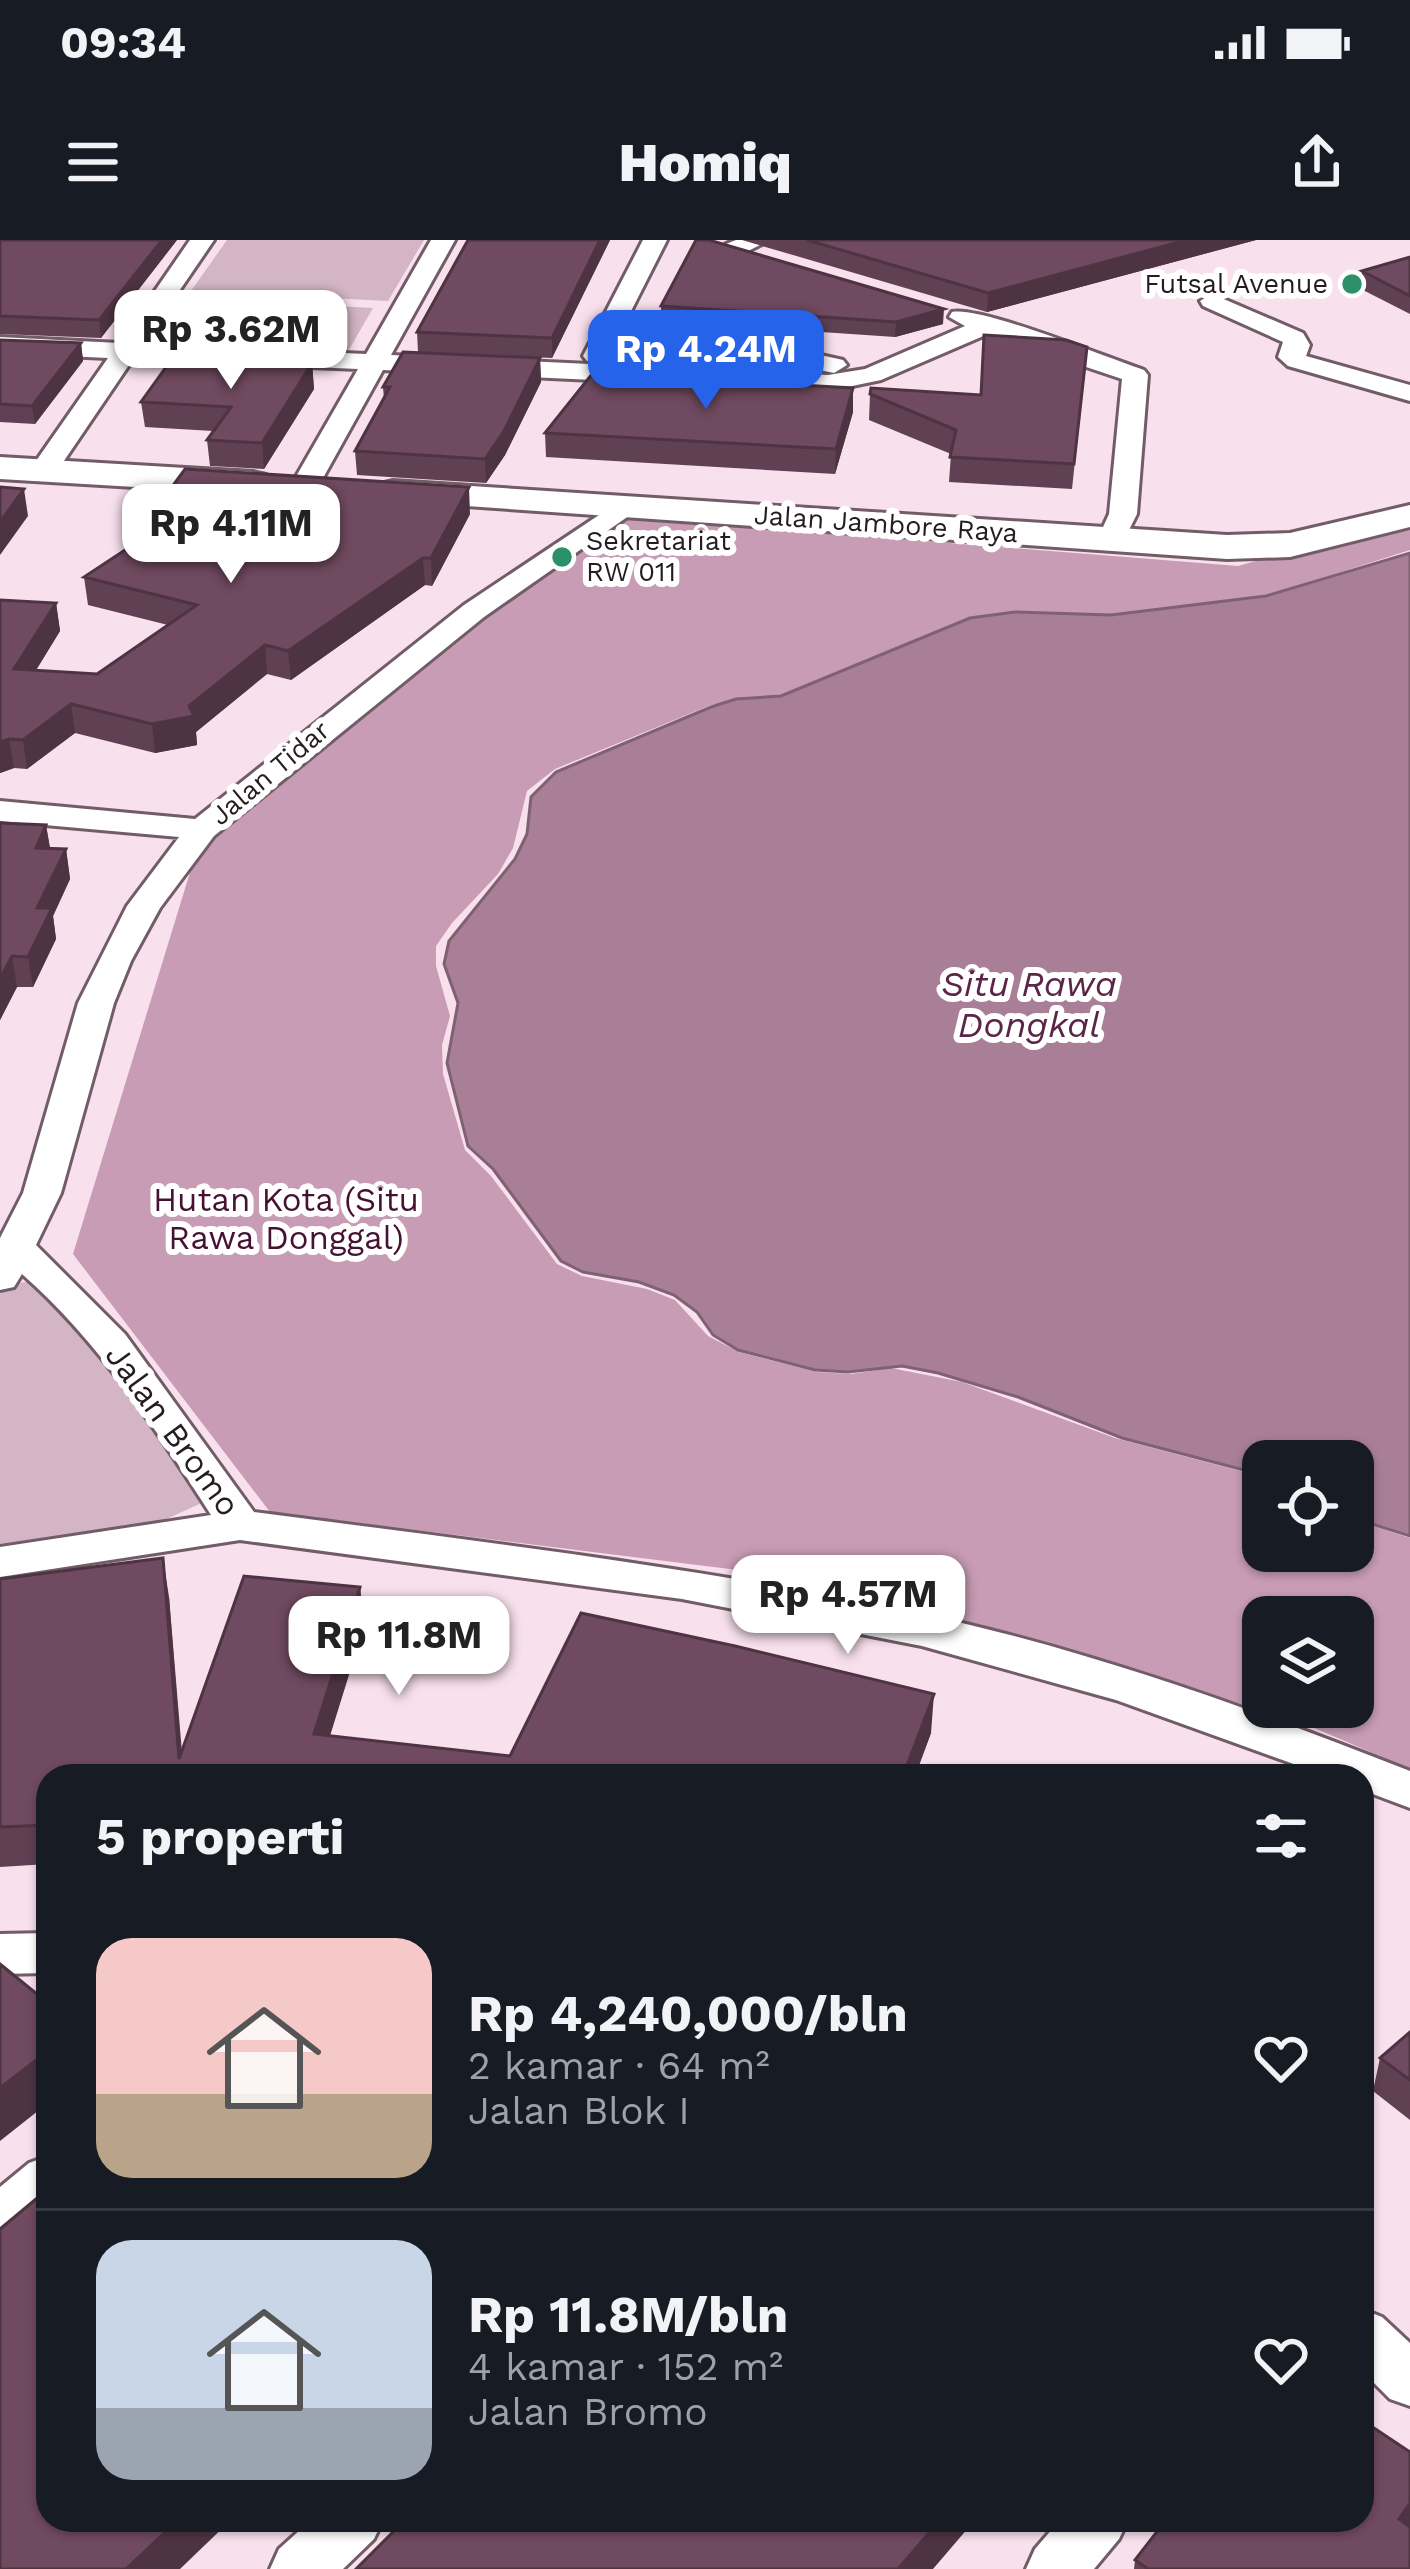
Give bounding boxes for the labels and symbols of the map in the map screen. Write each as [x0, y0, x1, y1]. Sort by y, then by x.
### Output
place label: Futsal Avenue [1144, 268, 1328, 300]
marker: Futsal Avenue [1339, 271, 1365, 297]
pin: Rp 3.62M [107, 290, 355, 392]
pin: Rp 4.24M [582, 310, 830, 412]
pin: Rp 4.11M [107, 484, 355, 586]
street label: Jalan Jambore Raya [753, 499, 1019, 549]
place label: Sekretariat RW 011 [586, 525, 731, 588]
marker: Sekretariat RW 011 [549, 544, 575, 570]
street label: Jalan Tidar [204, 714, 336, 832]
water label: Situ Rawa Dongkal [941, 963, 1117, 1046]
park label: Hutan Kota (Situ Rawa Donggal) [153, 1180, 419, 1257]
street label: Jalan Bromo [98, 1337, 248, 1523]
pin: Rp 4.57M [724, 1555, 972, 1657]
pin: Rp 11.8M [275, 1596, 523, 1698]

